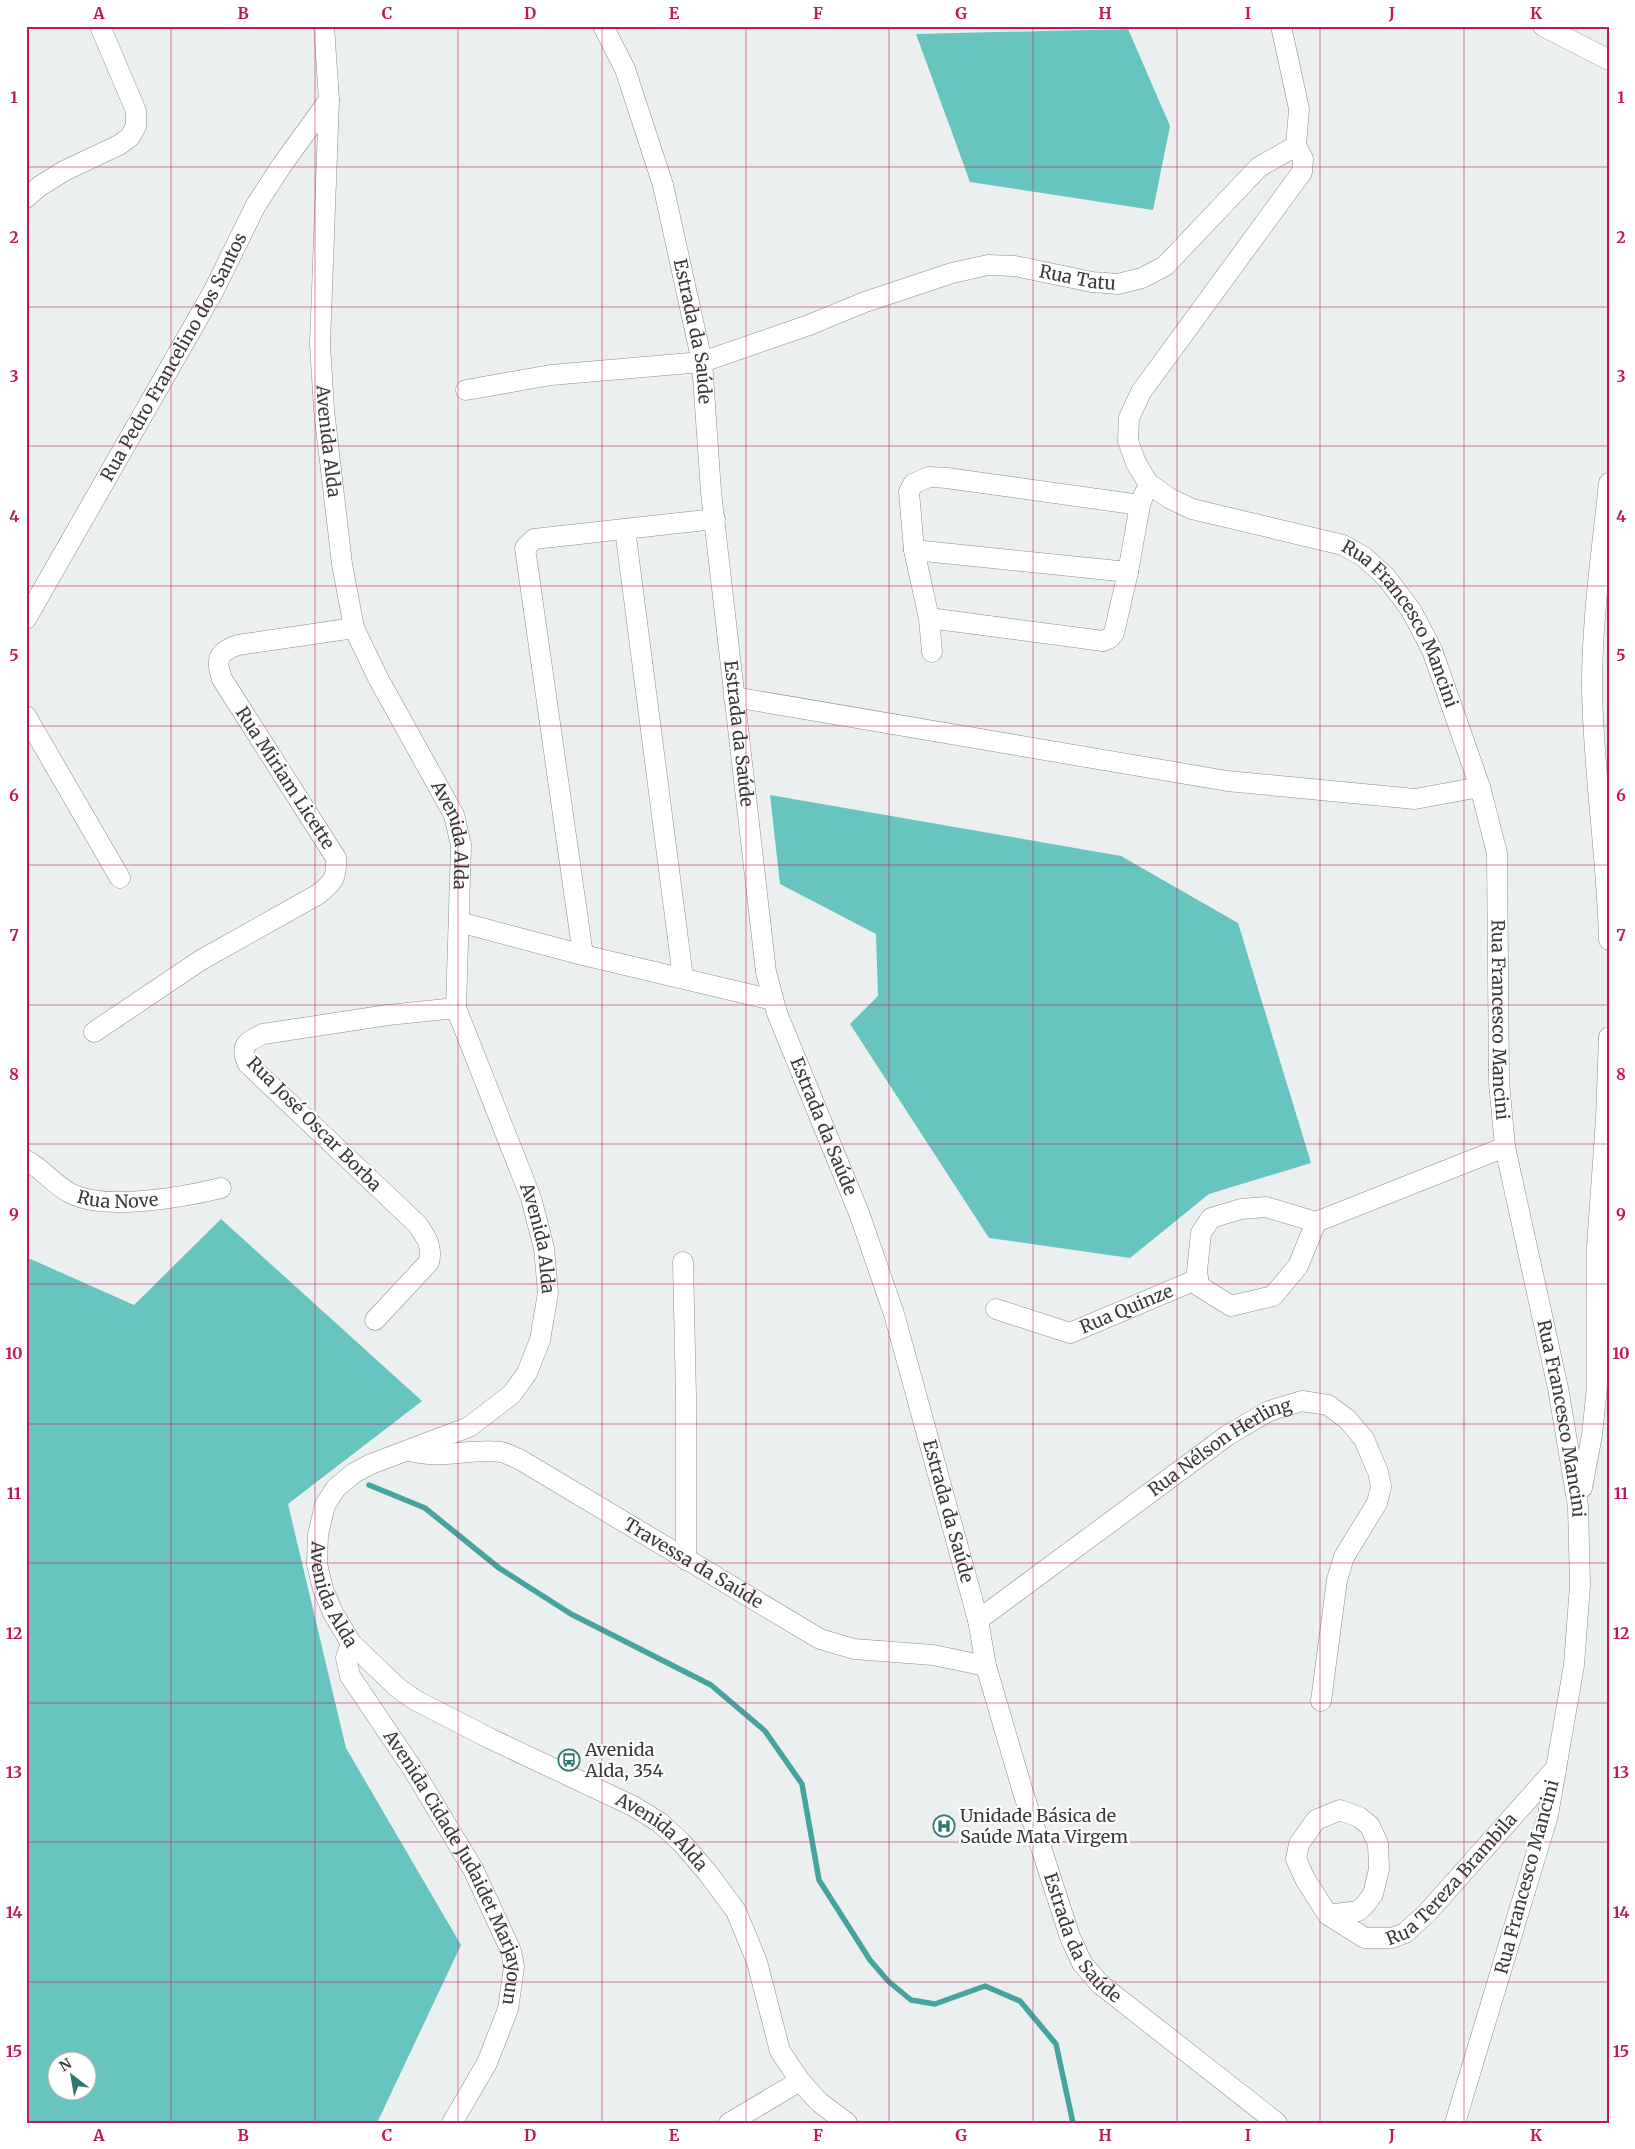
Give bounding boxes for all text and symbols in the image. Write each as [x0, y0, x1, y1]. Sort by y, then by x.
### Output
text: A [92, 3, 105, 23]
text: B [237, 3, 249, 23]
text: C [382, 3, 392, 23]
text: D [524, 3, 536, 23]
text: E [669, 3, 680, 23]
text: F [813, 3, 823, 23]
text: G [955, 3, 967, 23]
text: H [1098, 3, 1112, 23]
text: I [1245, 3, 1251, 23]
text: J [1388, 3, 1395, 23]
text: K [1530, 3, 1542, 23]
text: 1 [10, 87, 18, 107]
text: 1 [1617, 87, 1625, 107]
text: 2 [9, 227, 19, 247]
text: 2 [1616, 227, 1626, 247]
street label: Rua Pedro Francelino dos Santos [95, 228, 252, 485]
street label: Estrada da Saúde [669, 257, 717, 405]
street label: Rua Tatu [1037, 259, 1117, 295]
text: 3 [9, 366, 19, 386]
text: 3 [1616, 366, 1626, 386]
street label: Avenida Alda [311, 383, 346, 499]
text: 4 [9, 506, 19, 526]
text: 4 [1616, 506, 1626, 526]
street label: Rua Francesco Mancini [1338, 535, 1463, 711]
text: 5 [9, 645, 19, 665]
text: 5 [1616, 645, 1626, 665]
street label: Estrada da Saúde [719, 659, 759, 808]
street label: Rua Miriam Licette [231, 702, 340, 853]
street label: Avenida Alda [426, 776, 473, 891]
text: 6 [9, 785, 19, 805]
text: 6 [1616, 785, 1626, 805]
street label: Rua Francesco Mancini [1487, 919, 1514, 1121]
text: 7 [9, 925, 19, 945]
text: 7 [1616, 925, 1626, 945]
street label: Rua José Oscar Borba [242, 1051, 387, 1196]
street label: Estrada da Saúde [785, 1054, 863, 1199]
text: 8 [9, 1064, 19, 1084]
text: 8 [1616, 1064, 1626, 1084]
street label: Avenida Alda [515, 1178, 560, 1295]
street label: Rua Nove [75, 1185, 159, 1213]
text: 9 [9, 1204, 19, 1224]
text: 9 [1616, 1204, 1626, 1224]
street label: Rua Quinze [1076, 1279, 1176, 1339]
street label: Rua Francesco Mancini [1532, 1318, 1591, 1518]
text: 10 [5, 1343, 23, 1363]
text: 10 [1612, 1343, 1630, 1363]
street label: Rua Nélson Herling [1143, 1393, 1294, 1501]
street label: Estrada da Saúde [918, 1437, 979, 1585]
text: 11 [7, 1483, 22, 1503]
text: 11 [1614, 1483, 1629, 1503]
street label: Travessa da Saúde [620, 1512, 768, 1613]
street label: Avenida Alda [306, 1540, 363, 1652]
text: 12 [6, 1623, 22, 1643]
text: 12 [1613, 1623, 1629, 1643]
street label: Avenida Cidade Judaidet Marjayoun [378, 1725, 527, 2007]
place label: Avenida Alda, 354 [584, 1738, 664, 1782]
bus stop icon: Avenida Alda, 354 [557, 1748, 581, 1772]
text: 13 [6, 1762, 22, 1782]
text: 13 [1613, 1762, 1629, 1782]
street label: Rua Francesco Mancini [1489, 1777, 1564, 1977]
street label: Avenida Alda [611, 1787, 713, 1876]
place label: Unidade Básica de Saúde Mata Virgem [960, 1804, 1128, 1848]
street label: Rua Tereza Brambila [1383, 1808, 1522, 1950]
hospital icon: Unidade Básica de Saúde Mata Virgem [932, 1814, 956, 1838]
street label: Estrada da Saúde [1039, 1870, 1126, 2007]
text: 14 [6, 1902, 22, 1922]
text: 14 [1613, 1902, 1629, 1922]
text: 15 [6, 2041, 22, 2061]
text: 15 [1613, 2041, 1629, 2061]
north arrow [48, 2052, 98, 2102]
text: N [56, 2054, 75, 2075]
text: A [92, 2125, 105, 2145]
text: B [237, 2125, 249, 2145]
text: C [382, 2125, 392, 2145]
text: D [524, 2125, 536, 2145]
text: E [669, 2125, 680, 2145]
text: F [813, 2125, 823, 2145]
text: G [955, 2125, 967, 2145]
text: H [1098, 2125, 1112, 2145]
text: I [1245, 2125, 1251, 2145]
text: J [1388, 2125, 1395, 2145]
text: K [1530, 2125, 1542, 2145]

